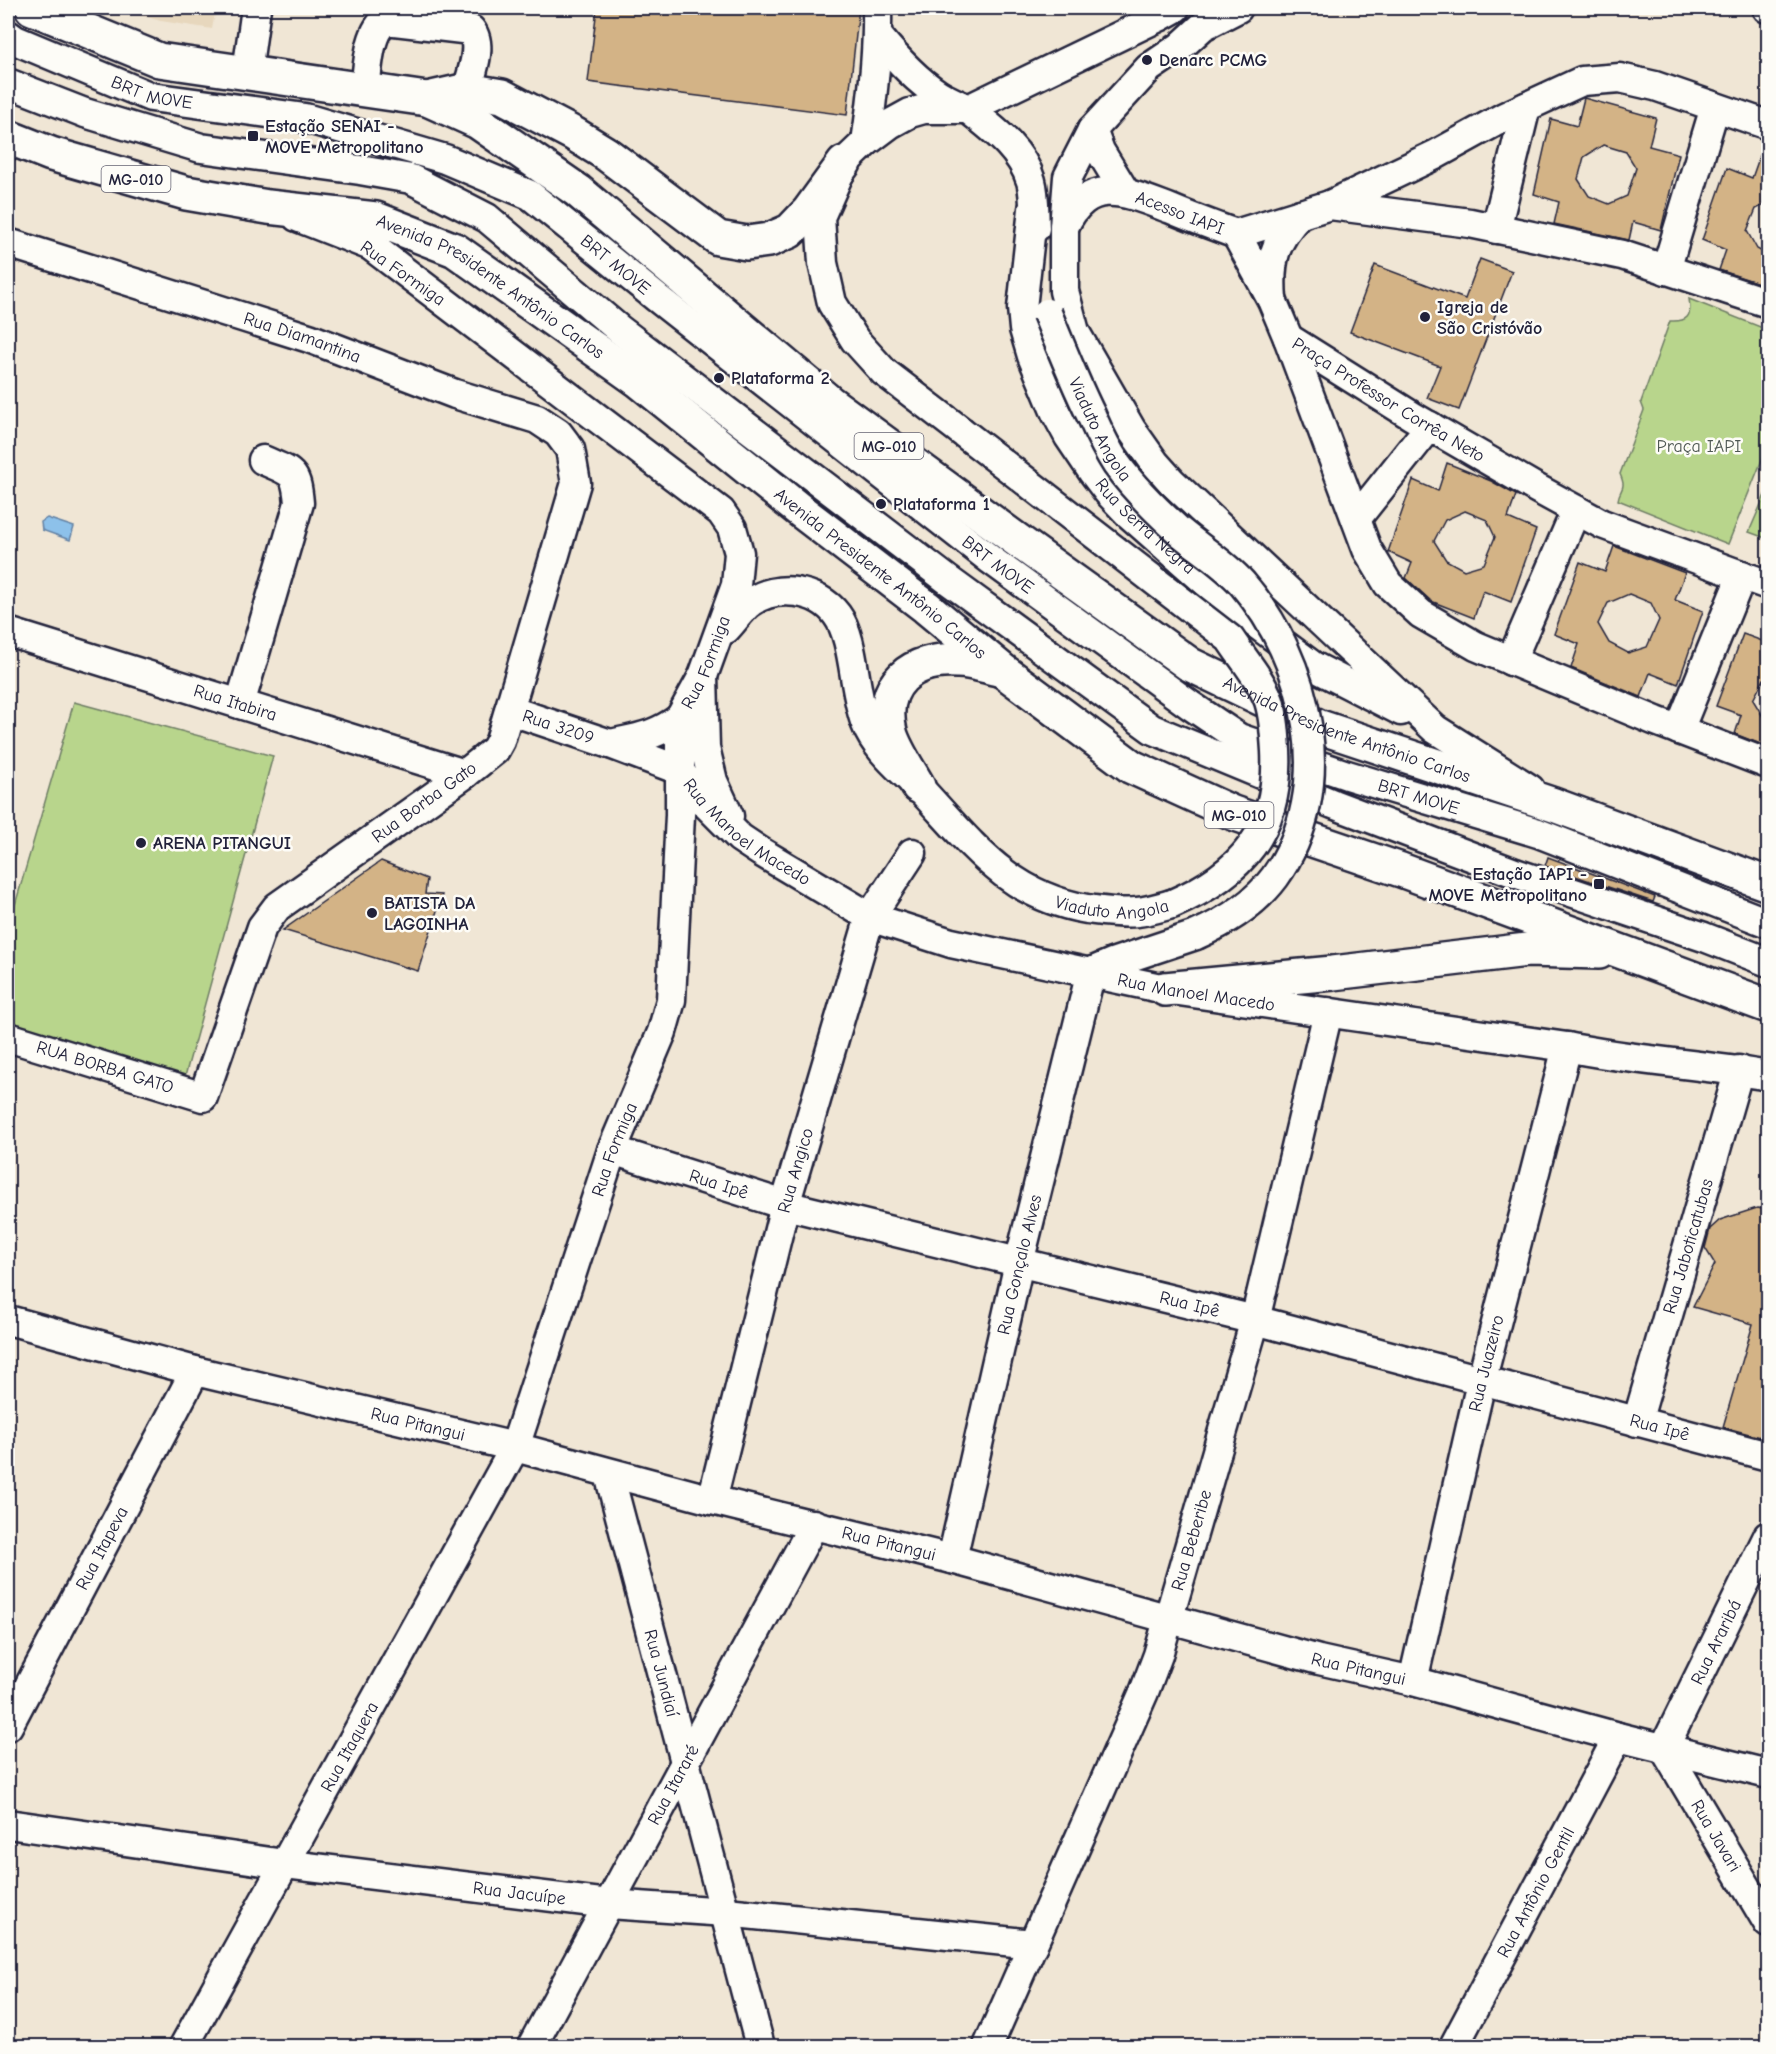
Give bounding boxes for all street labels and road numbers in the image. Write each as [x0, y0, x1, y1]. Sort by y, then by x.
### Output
street label: BRT MOVE [108, 71, 194, 114]
road number: MG-010 [102, 166, 170, 192]
street label: Acesso IAPI [1133, 187, 1227, 240]
street label: Avenida Presidente Antônio Carlos [373, 210, 608, 364]
street label: BRT MOVE [576, 230, 655, 300]
street label: Rua Formiga [356, 236, 449, 310]
street label: Rua Diamantina [241, 308, 364, 368]
street label: Praça Professor Corrêa Neto [1288, 333, 1488, 467]
street label: Viaduto Angola [1064, 374, 1136, 486]
road number: MG-010 [854, 433, 924, 459]
street label: Rua Serra Negra [1090, 474, 1199, 579]
street label: Avenida Presidente Antônio Carlos [770, 484, 990, 664]
street label: BRT MOVE [958, 531, 1038, 599]
street label: Rua Formiga [677, 613, 735, 713]
street label: Avenida Presidente Antônio Carlos [1220, 672, 1473, 787]
street label: Rua Itabira [191, 680, 279, 726]
street label: Rua 3209 [520, 705, 597, 749]
street label: Rua Borba Gato [368, 757, 481, 847]
street label: Rua Manoel Macedo [678, 774, 814, 890]
street label: BRT MOVE [1375, 775, 1462, 820]
road number: MG-010 [1204, 802, 1274, 828]
street label: Viaduto Angola [1052, 892, 1171, 924]
street label: Rua Manoel Macedo [1115, 969, 1276, 1016]
street label: RUA BORBA GATO [34, 1037, 176, 1098]
street label: Rua Formiga [587, 1099, 642, 1199]
street label: Rua Angico [773, 1126, 818, 1215]
street label: Rua Ipê [686, 1165, 751, 1204]
street label: Rua Jaboticatubas [1659, 1176, 1718, 1316]
street label: Rua Gonçalo Alves [993, 1193, 1047, 1337]
street label: Rua Ipê [1157, 1287, 1221, 1322]
street label: Rua Juazeiro [1465, 1313, 1509, 1414]
street label: Rua Pitangui [369, 1403, 467, 1446]
street label: Rua Ipê [1627, 1410, 1692, 1446]
street label: Rua Beberibe [1167, 1487, 1216, 1593]
street label: Rua Itapeva [72, 1503, 133, 1594]
street label: Rua Pitangui [840, 1522, 938, 1566]
street label: Rua Araribá [1687, 1596, 1746, 1688]
street label: Rua Jundiaí [639, 1627, 683, 1720]
street label: Rua Pitangui [1309, 1648, 1408, 1690]
street label: Rua Itaquera [317, 1698, 383, 1796]
street label: Rua Itararé [643, 1741, 704, 1829]
street label: Rua Javari [1686, 1796, 1745, 1876]
street label: Rua Antônio Gentil [1493, 1824, 1579, 1961]
street label: Rua Jacuípe [472, 1877, 567, 1910]

